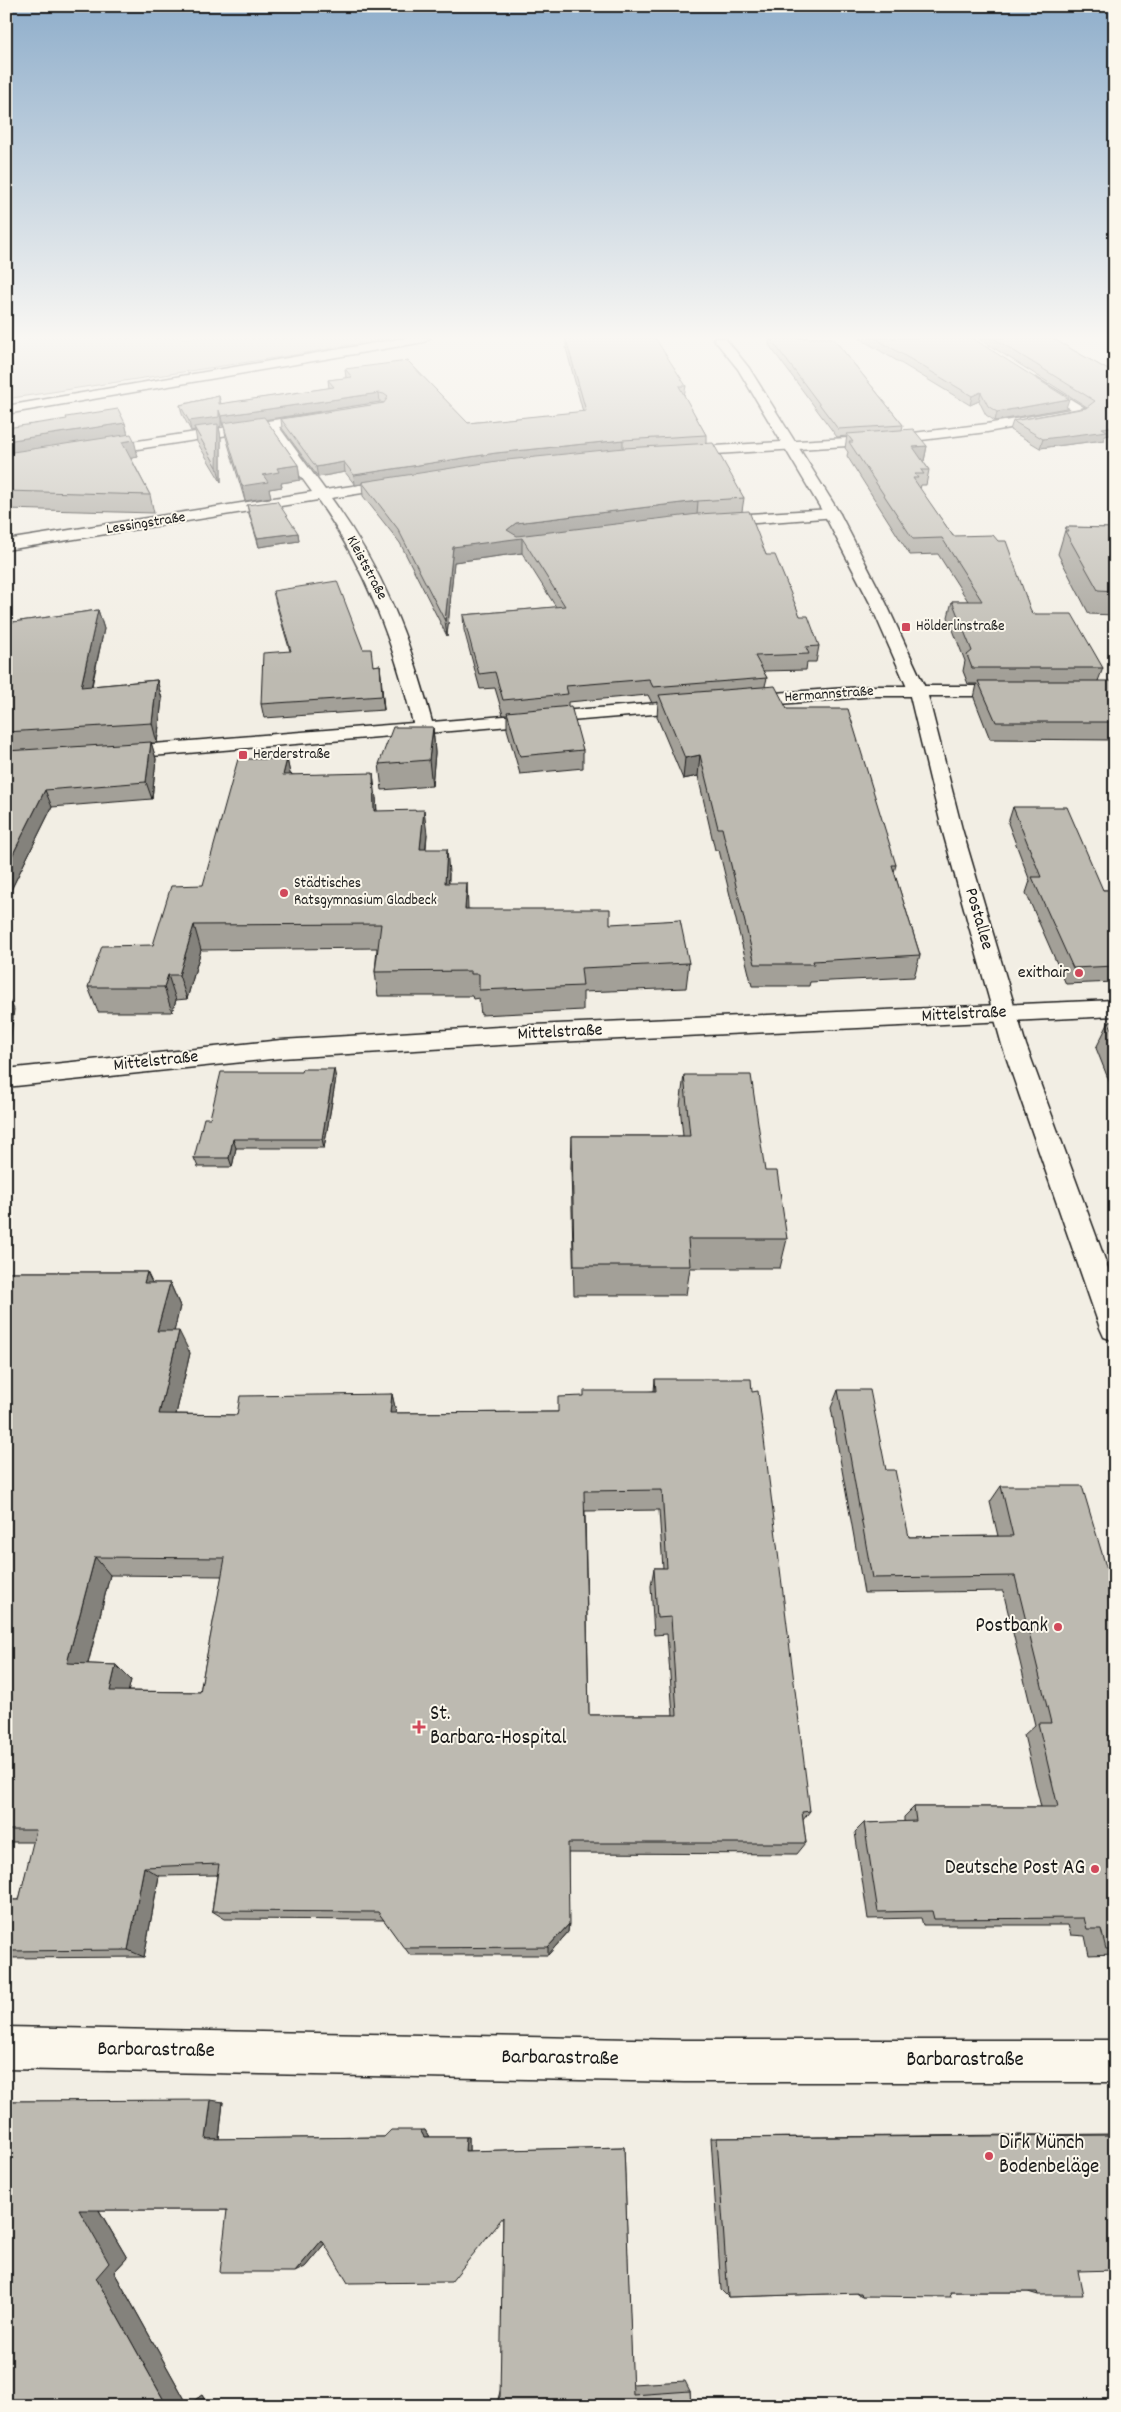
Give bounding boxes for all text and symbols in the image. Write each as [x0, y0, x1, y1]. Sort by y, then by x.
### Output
street label: Lessingstraße [105, 507, 188, 541]
street label: Kleiststraße [340, 532, 392, 604]
place label: Hölderlinstraße [916, 616, 1005, 638]
marker: Hölderlinstraße [900, 621, 912, 633]
street label: Hermannstraße [784, 681, 875, 709]
place label: Herderstraße [253, 744, 331, 766]
marker: Herderstraße [237, 749, 249, 761]
place label: Städtisches Ratsgymnasium Gladbeck [294, 873, 437, 912]
street label: Postallee [957, 885, 999, 953]
marker: Städtisches Ratsgymnasium Gladbeck [278, 887, 290, 899]
place label: exithair [1018, 961, 1069, 986]
marker: exithair [1073, 967, 1085, 979]
street label: Mittelstraße [921, 1000, 1007, 1030]
street label: Mittelstraße [517, 1018, 603, 1048]
street label: Mittelstraße [112, 1045, 200, 1079]
place label: Postbank [975, 1612, 1048, 1642]
marker: Postbank [1052, 1621, 1064, 1633]
place label: St. Barbara-Hospital [430, 1700, 566, 1754]
marker: St. Barbara-Hospital [412, 1720, 426, 1734]
place label: Deutsche Post AG [945, 1854, 1085, 1884]
marker: Deutsche Post AG [1089, 1863, 1101, 1875]
street label: Barbarastraße [97, 2035, 215, 2067]
street label: Barbarastraße [501, 2043, 619, 2075]
street label: Barbarastraße [906, 2046, 1024, 2076]
place label: Dirk Münch Bodenbeläge [999, 2129, 1099, 2183]
marker: Dirk Münch Bodenbeläge [983, 2150, 995, 2162]

